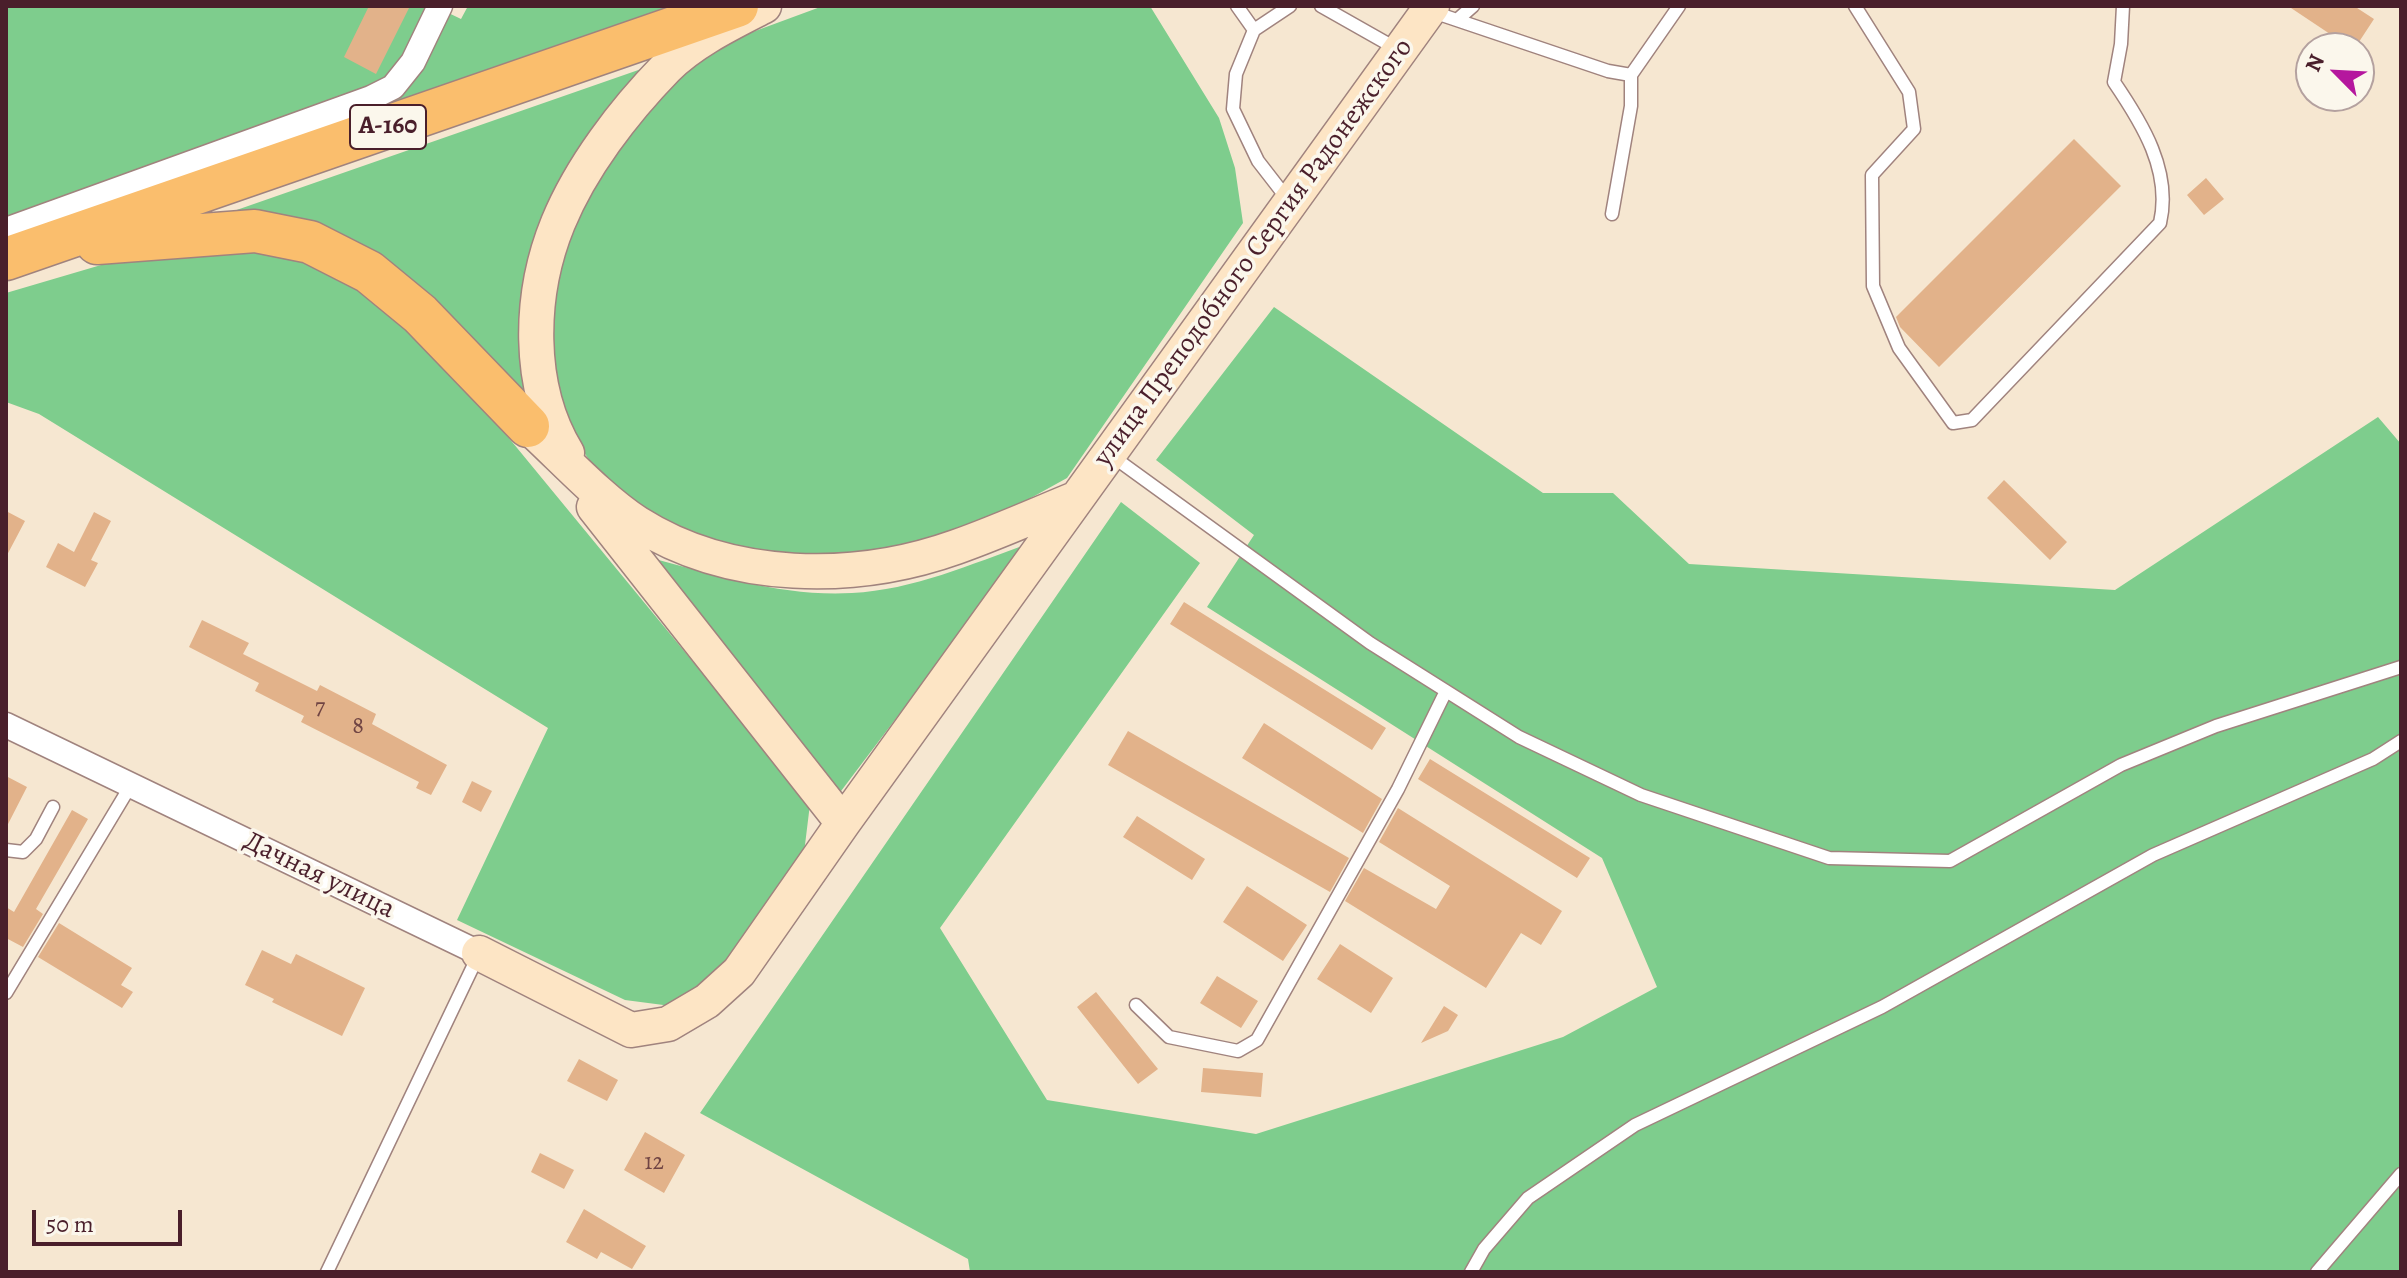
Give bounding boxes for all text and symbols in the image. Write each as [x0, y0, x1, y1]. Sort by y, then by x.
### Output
street label: улица Преподобного Сергия Радонежского [1087, 32, 1421, 474]
north arrow [2295, 32, 2375, 112]
text: N [2298, 50, 2332, 76]
road number: А-160 [350, 105, 426, 149]
house number: 7 [315, 694, 325, 722]
house number: 8 [352, 713, 364, 741]
street label: Дачная улица [238, 825, 400, 927]
house number: 12 [644, 1149, 664, 1177]
scale bar [36, 1194, 186, 1244]
text: 50 m [46, 1208, 94, 1240]

